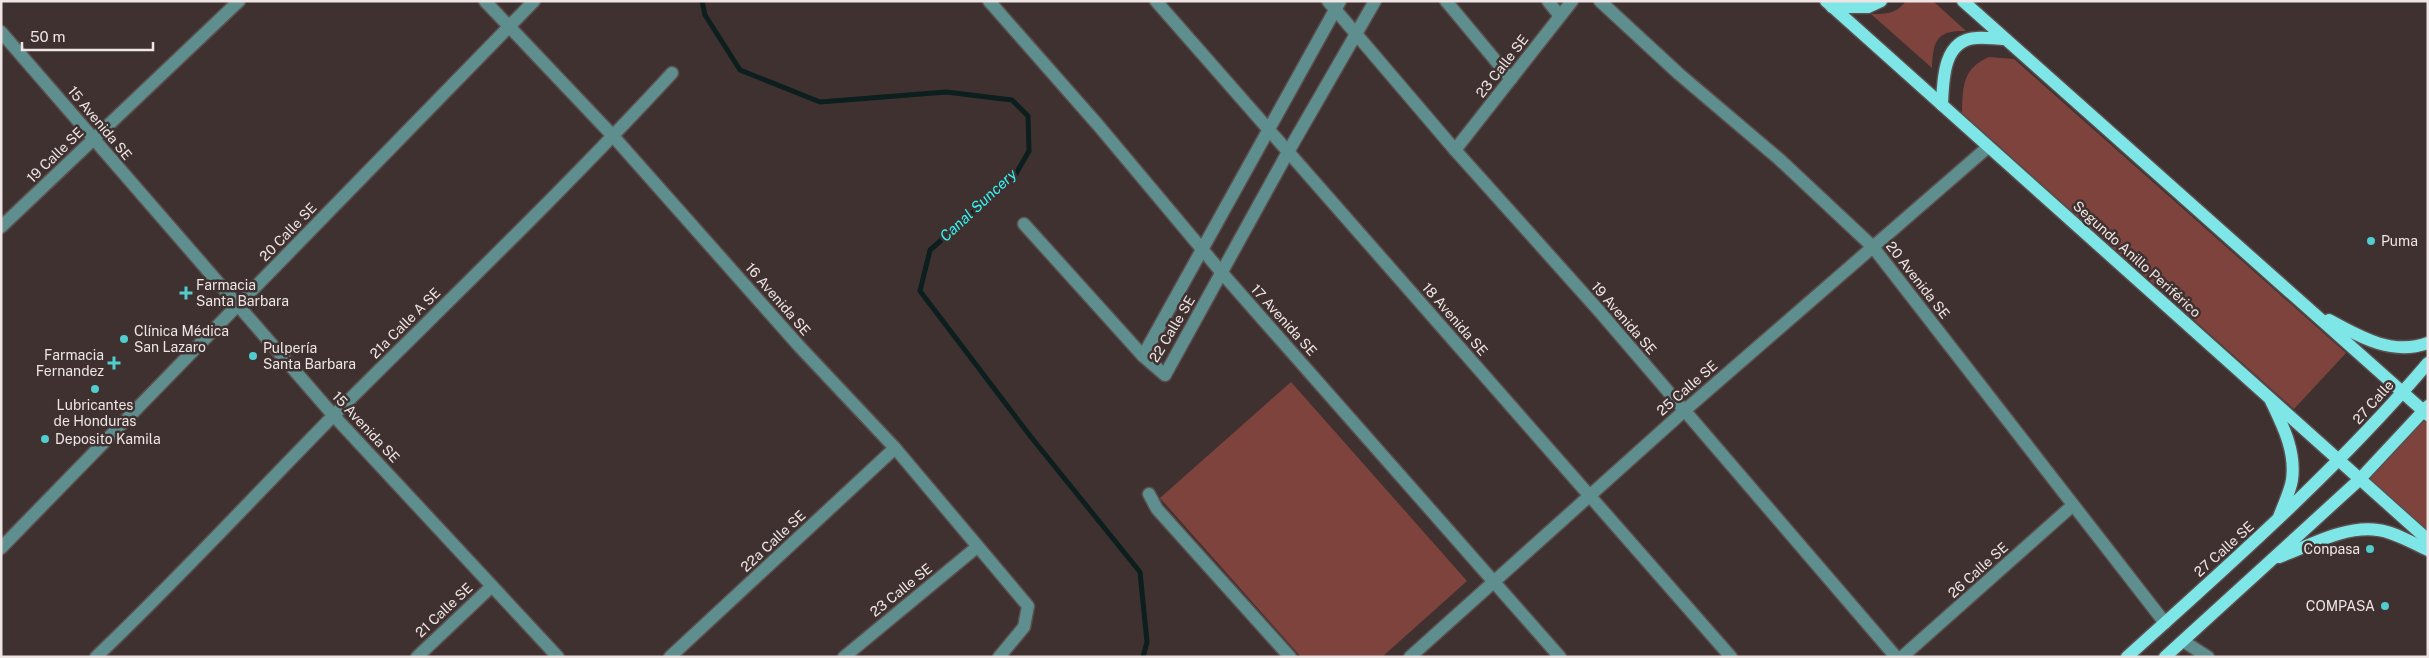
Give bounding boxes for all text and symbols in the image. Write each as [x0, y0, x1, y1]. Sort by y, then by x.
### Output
scale bar [22, 20, 154, 52]
text: 50 m [30, 28, 65, 45]
street label: 23 Calle SE [1473, 32, 1531, 100]
street label: 15 Avenida SE [65, 83, 135, 163]
street label: 19 Calle SE [23, 124, 87, 186]
water label: Canal Suncery [936, 165, 1020, 245]
street label: Segundo Anillo Periférico [2070, 198, 2204, 320]
street label: 20 Calle SE [256, 200, 320, 264]
place label: Puma [2381, 233, 2418, 249]
marker: Puma [2365, 235, 2377, 247]
street label: 20 Avenida SE [1883, 238, 1953, 322]
street label: 16 Avenida SE [742, 259, 814, 339]
place label: Farmacia Santa Barbara [196, 277, 289, 309]
street label: 19 Avenida SE [1588, 278, 1660, 358]
street label: 18 Avenida SE [1419, 279, 1491, 359]
street label: 17 Avenida SE [1248, 281, 1320, 359]
street label: 21a Calle A SE [366, 284, 444, 362]
marker: Farmacia Santa Barbara [180, 287, 192, 299]
street label: 22 Calle SE [1146, 293, 1198, 365]
place label: Clínica Médica San Lazaro [134, 323, 229, 355]
marker: Clínica Médica San Lazaro [118, 333, 130, 345]
place label: Pulpería Santa Barbara [263, 340, 356, 372]
place label: Farmacia Fernandez [36, 347, 104, 379]
marker: Pulpería Santa Barbara [247, 350, 259, 362]
marker: Farmacia Fernandez [108, 357, 120, 369]
street label: 25 Calle SE [1653, 357, 1721, 419]
street label: 27 Calle [2349, 377, 2397, 427]
marker: Lubricantes de Honduras [89, 383, 101, 395]
street label: 15 Avenida SE [329, 388, 403, 466]
place label: Lubricantes de Honduras [54, 397, 136, 429]
place label: Deposito Kamila [55, 431, 161, 447]
marker: Deposito Kamila [39, 433, 51, 445]
street label: 22a Calle SE [737, 507, 809, 575]
street label: 27 Calle SE [2191, 518, 2257, 580]
street label: 26 Calle SE [1945, 539, 2011, 601]
place label: Conpasa [2304, 541, 2360, 557]
marker: Conpasa [2364, 543, 2376, 555]
street label: 23 Calle SE [867, 560, 935, 620]
street label: 21 Calle SE [412, 580, 476, 640]
place label: COMPASA [2306, 598, 2375, 614]
marker: COMPASA [2379, 600, 2391, 612]

